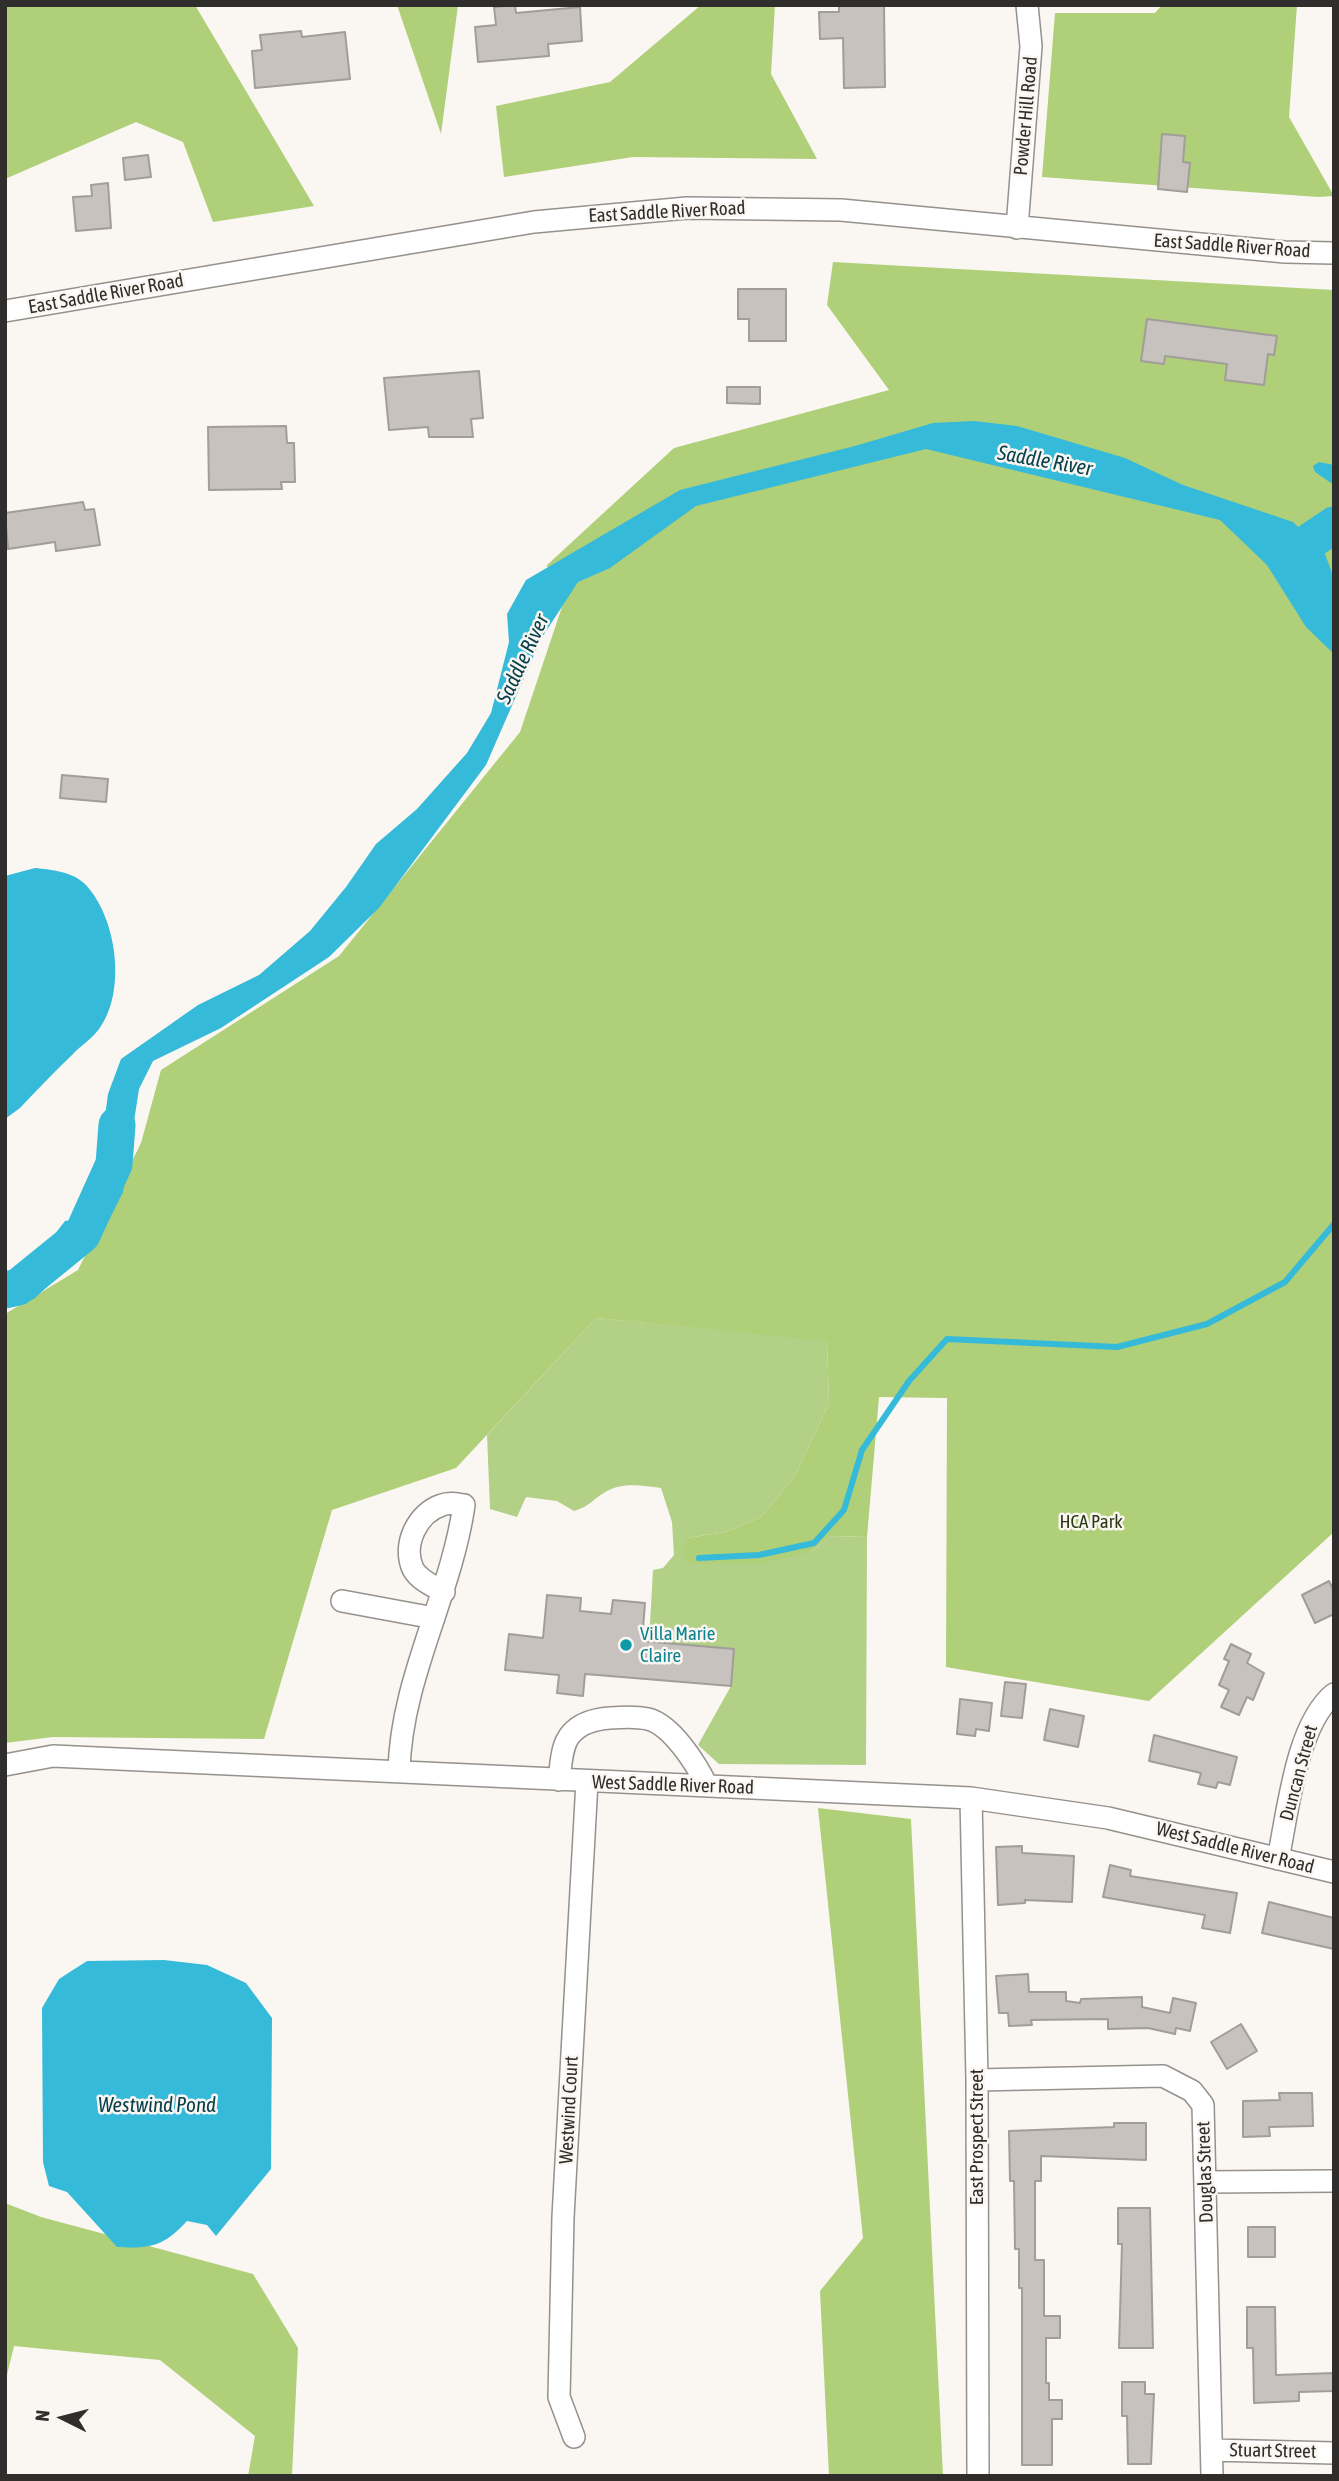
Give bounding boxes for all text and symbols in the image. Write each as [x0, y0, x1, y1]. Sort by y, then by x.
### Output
street label: Powder Hill Road [1009, 56, 1043, 176]
street label: East Saddle River Road [588, 197, 746, 227]
street label: East Saddle River Road [1153, 229, 1311, 263]
street label: East Saddle River Road [27, 269, 185, 319]
water label: Saddle River [996, 440, 1094, 482]
water label: Saddle River [491, 610, 555, 708]
park label: HCA Park [1059, 1511, 1123, 1533]
place label: Villa Marie Claire [640, 1623, 715, 1667]
marker: Villa Marie Claire [618, 1637, 634, 1653]
street label: Duncan Street [1275, 1723, 1323, 1823]
street label: West Saddle River Road [592, 1771, 754, 1799]
street label: West Saddle River Road [1154, 1817, 1316, 1879]
street label: Westwind Court [555, 2055, 583, 2165]
street label: East Prospect Street [966, 2069, 988, 2205]
water label: Westwind Pond [98, 2092, 216, 2118]
street label: Douglas Street [1192, 2121, 1218, 2223]
north arrow [28, 2383, 98, 2453]
text: N [31, 2409, 54, 2423]
street label: Stuart Street [1229, 2439, 1317, 2463]

